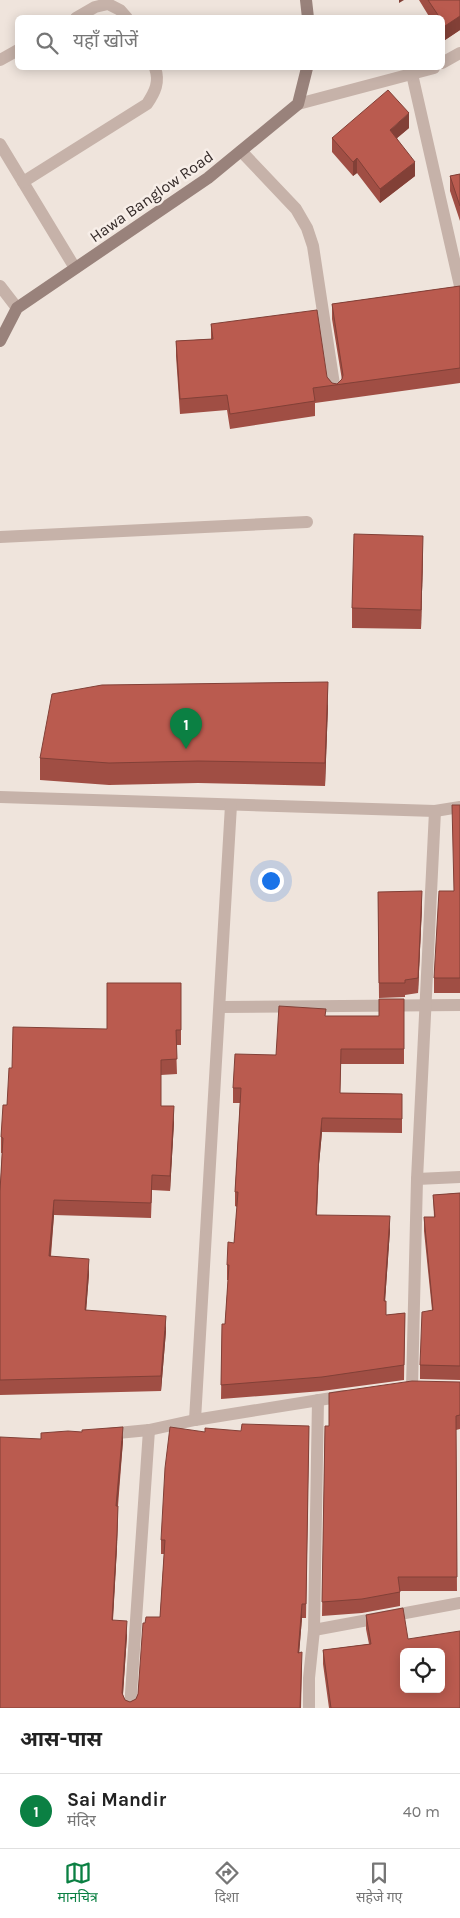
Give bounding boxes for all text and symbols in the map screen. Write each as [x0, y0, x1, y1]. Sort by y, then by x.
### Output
search box [15, 15, 445, 70]
icon: search [33, 29, 61, 57]
text: यहाँ खोजें [73, 30, 138, 52]
street label: Hawa Banglow Road [86, 147, 217, 246]
pin: 1 [170, 708, 202, 749]
your location [258, 868, 284, 894]
map controls [400, 1648, 445, 1693]
button: locate [400, 1648, 445, 1693]
text: आस-पास [20, 1727, 102, 1751]
text: Sai Mandir [67, 1789, 166, 1811]
text: 1 [33, 1802, 39, 1821]
text: 40 m [403, 1802, 440, 1821]
text: मंदिर [67, 1811, 96, 1830]
tab: मानचित्र [58, 1859, 98, 1908]
tab: दिशा [213, 1859, 241, 1908]
tab: सहेजे गए [356, 1859, 402, 1908]

